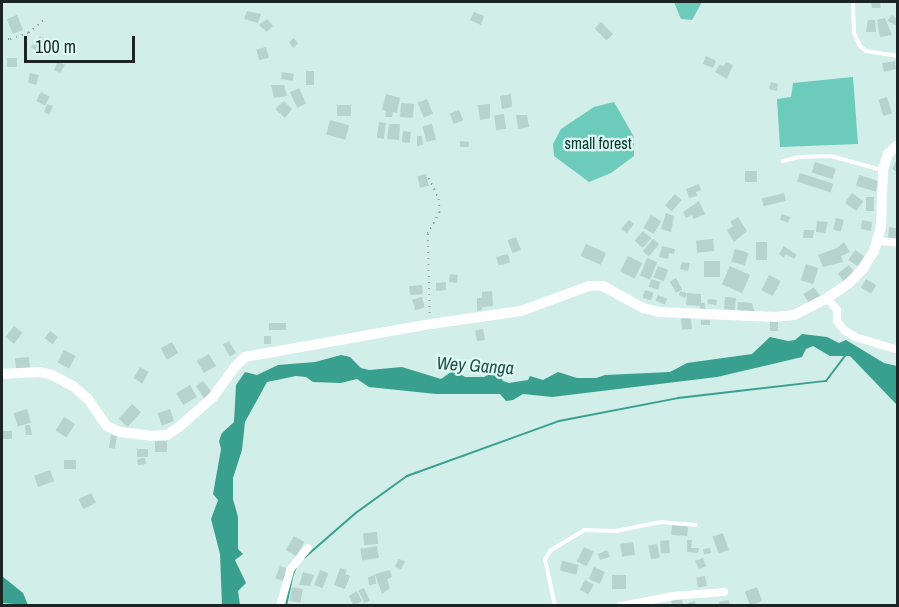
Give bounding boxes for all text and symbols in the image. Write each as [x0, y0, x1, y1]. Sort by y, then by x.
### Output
scale bar [27, 24, 138, 62]
text: 100 m [35, 34, 76, 59]
park label: small forest [564, 133, 632, 153]
water label: Wey Ganga [436, 353, 514, 379]

